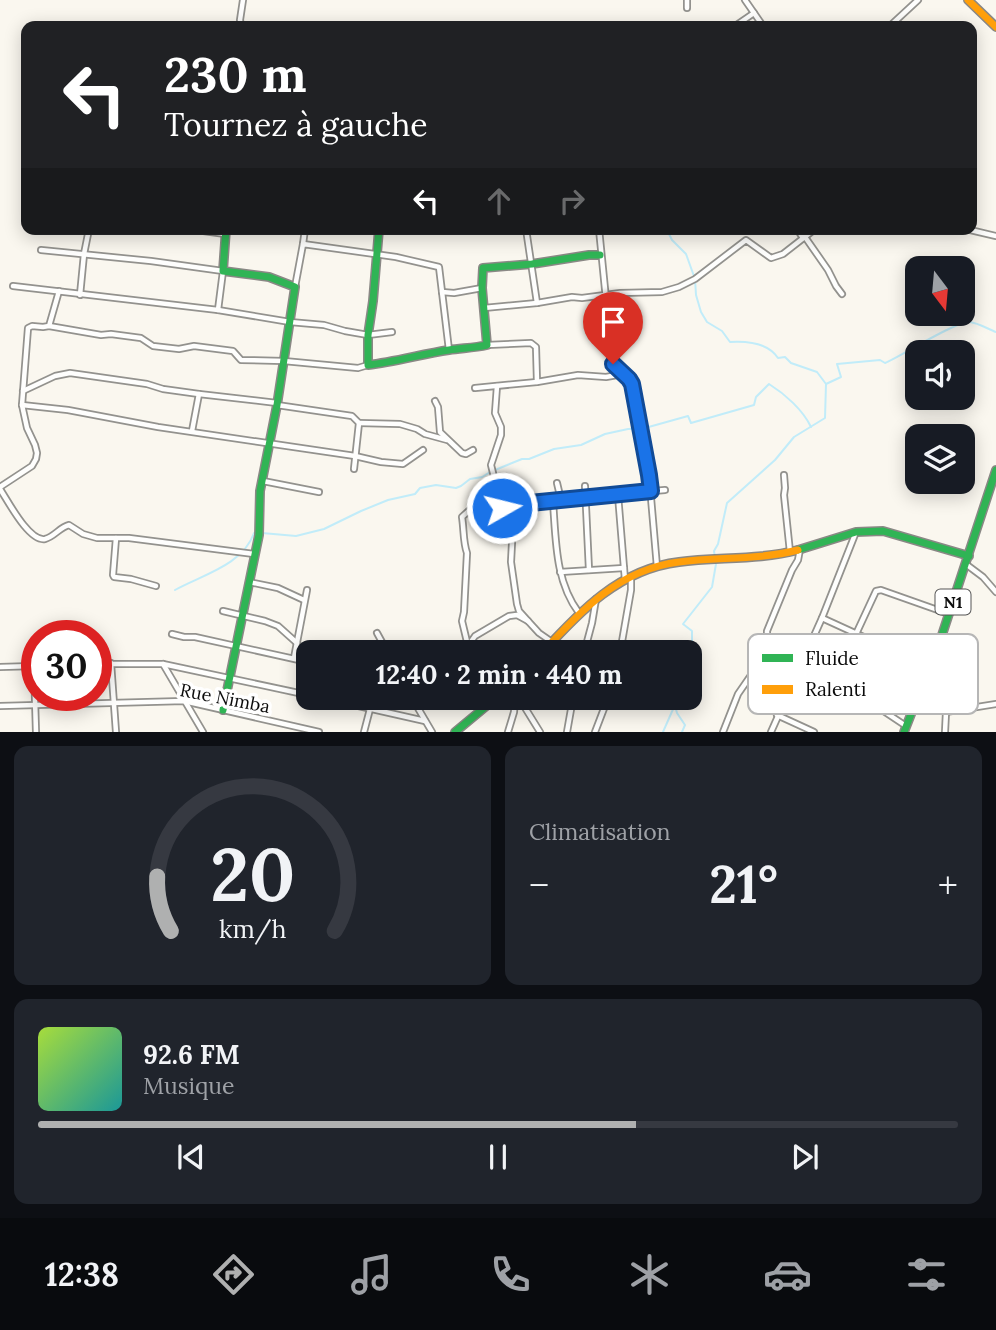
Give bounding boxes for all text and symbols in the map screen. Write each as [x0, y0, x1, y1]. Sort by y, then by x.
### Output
text: 230 m [164, 43, 307, 105]
icon: left [49, 49, 140, 140]
text: Tournez à gauche [164, 104, 428, 145]
icon: left [407, 182, 445, 220]
icon: ahead [480, 182, 518, 220]
icon: right [553, 182, 591, 220]
north arrow [905, 256, 975, 326]
map controls [905, 256, 975, 494]
pin [583, 292, 643, 364]
icon: arrive [594, 303, 632, 341]
button: sound [905, 340, 975, 410]
button: layers [905, 424, 975, 494]
position arrow [465, 471, 539, 545]
road number: N1 [936, 590, 970, 614]
speed limit sign: 30 [21, 620, 112, 711]
legend [748, 634, 978, 714]
text: Fluide [805, 646, 859, 670]
text: 12:40 · 2 min · 440 m [376, 658, 622, 691]
text: Ralenti [805, 677, 866, 701]
street label: Rue Nimba [178, 678, 272, 718]
text: Climatisation [529, 817, 671, 846]
text: 20 [210, 829, 295, 922]
text: 21° [709, 851, 778, 917]
text: − [529, 861, 549, 909]
text: + [938, 861, 958, 909]
text: km/h [219, 913, 286, 945]
text: 92.6 FM [143, 1038, 240, 1071]
text: Musique [143, 1071, 234, 1100]
icon: previous [172, 1138, 210, 1176]
icon: pause [479, 1138, 517, 1176]
icon: next [786, 1138, 824, 1176]
icon: directions [209, 1250, 258, 1299]
icon: music [347, 1250, 396, 1299]
icon: phone [486, 1250, 535, 1299]
icon: climate [625, 1250, 674, 1299]
icon: car [763, 1250, 812, 1299]
icon: filters [902, 1250, 951, 1299]
text: 12:38 [45, 1254, 119, 1295]

